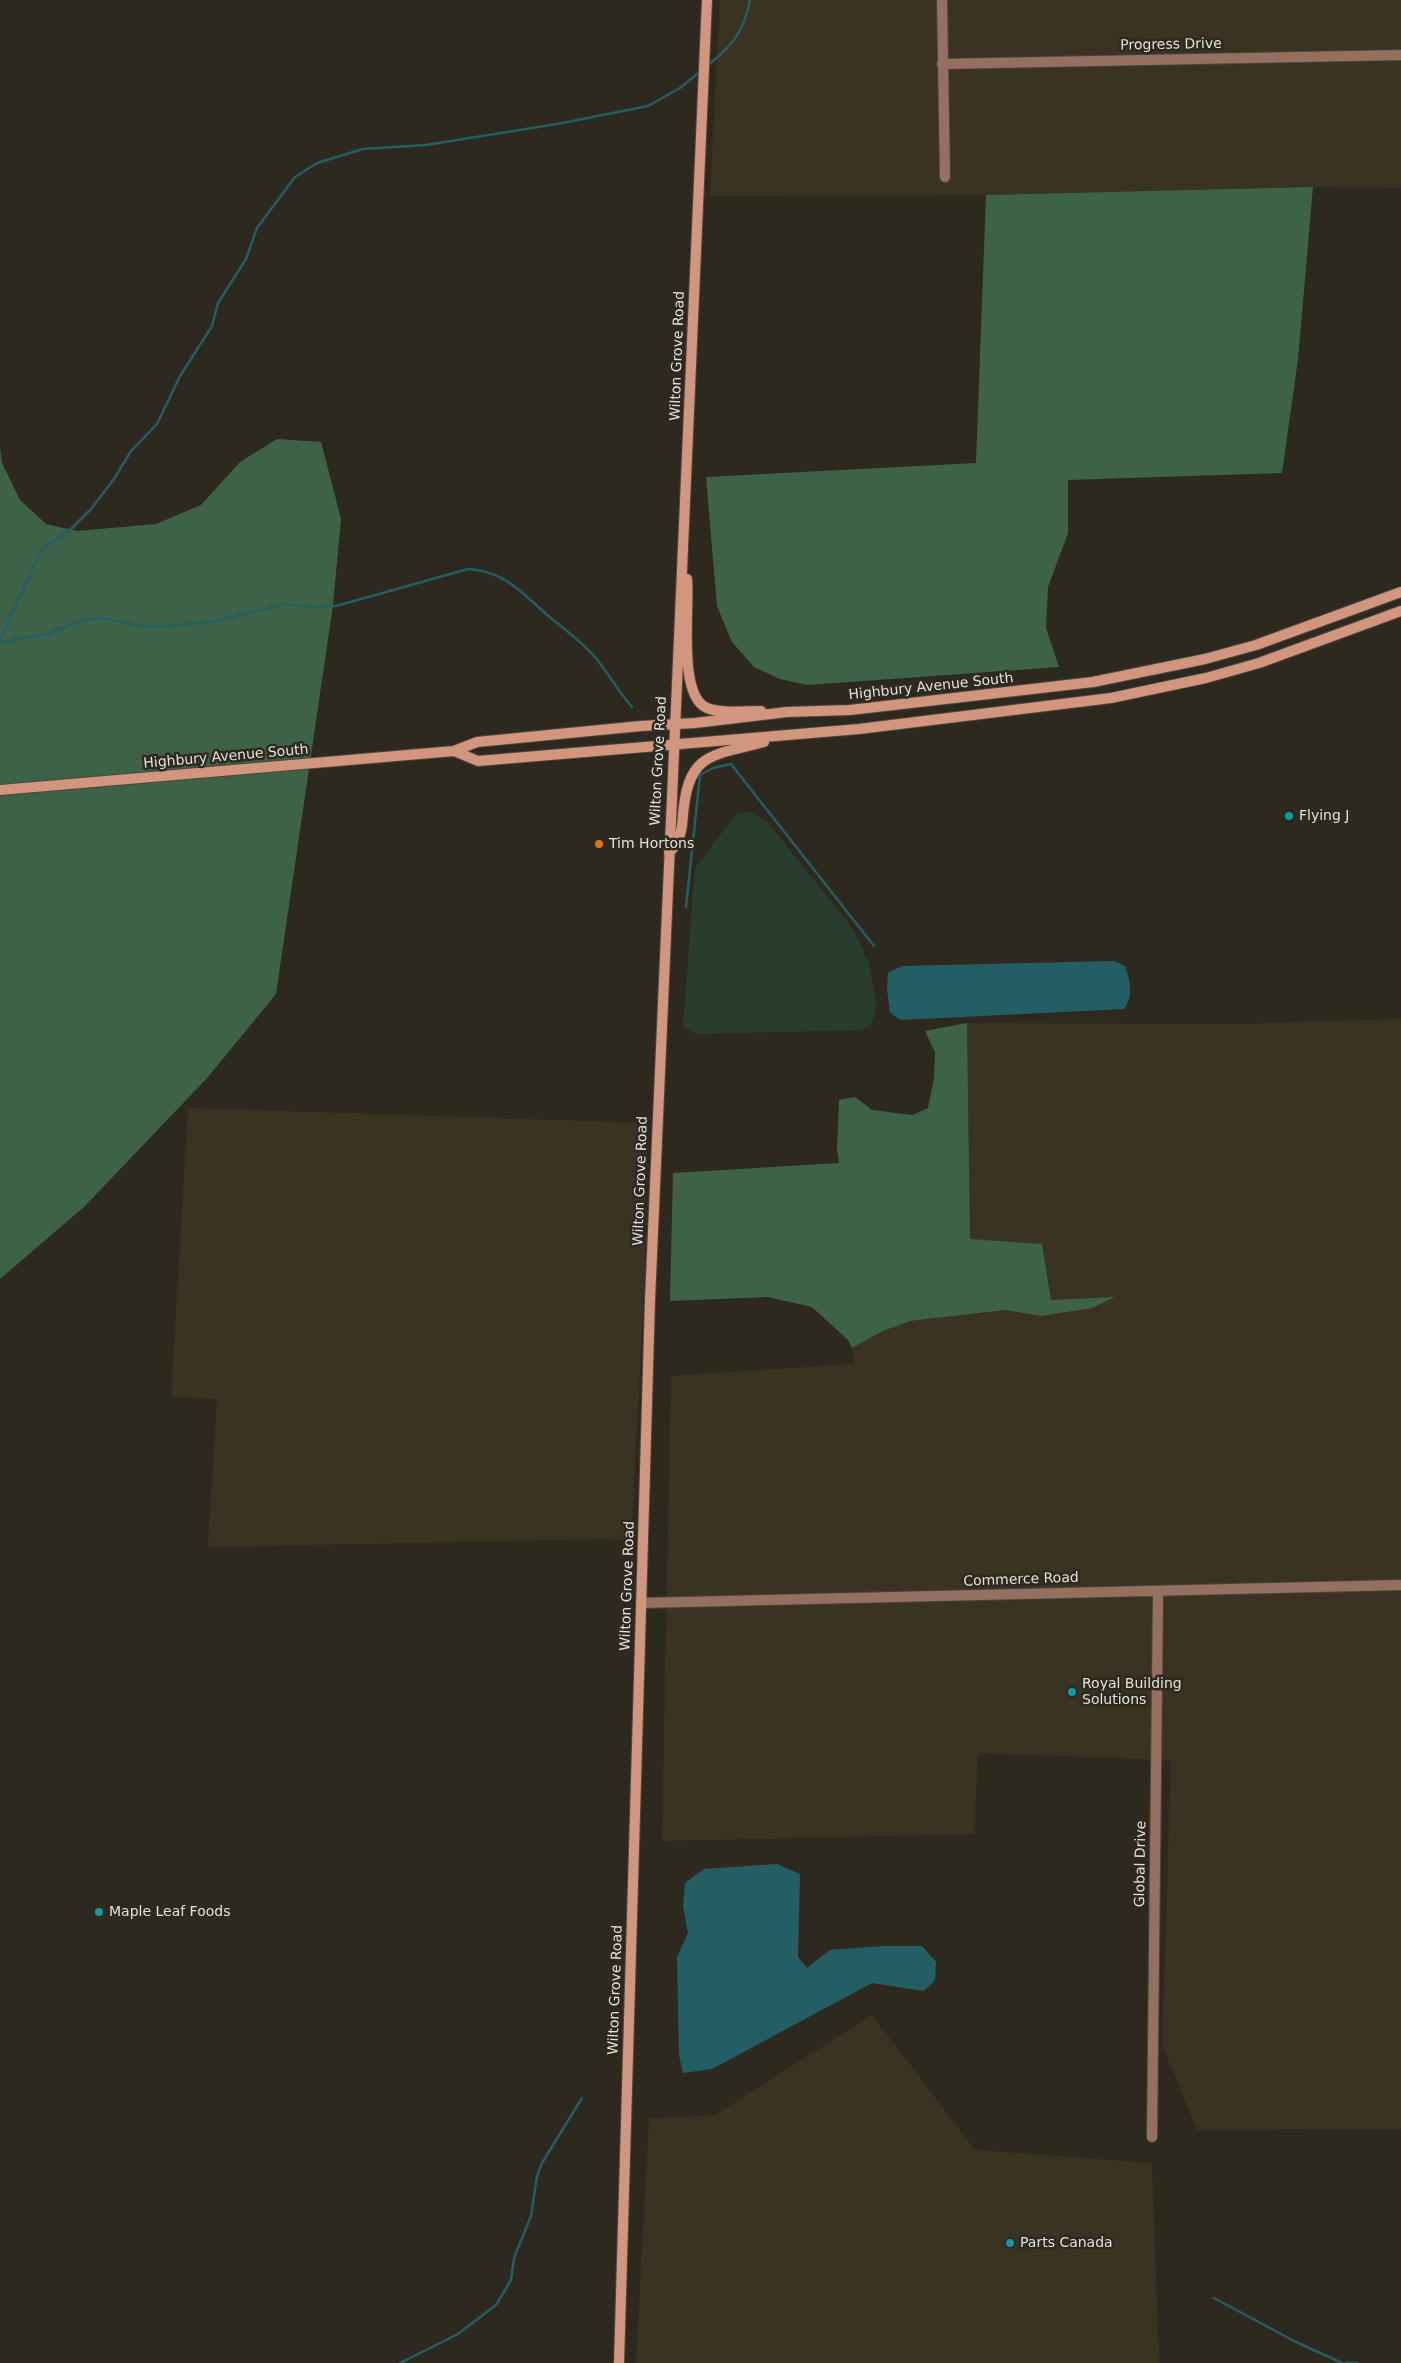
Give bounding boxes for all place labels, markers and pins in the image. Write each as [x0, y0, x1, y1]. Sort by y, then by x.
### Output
place label: Flying J [1299, 808, 1349, 824]
marker: Flying J [1283, 810, 1295, 822]
place label: Tim Hortons [609, 836, 694, 852]
marker: Tim Hortons [593, 838, 605, 850]
place label: Royal Building Solutions [1082, 1676, 1182, 1708]
marker: Royal Building Solutions [1066, 1686, 1078, 1698]
place label: Maple Leaf Foods [109, 1904, 230, 1920]
marker: Maple Leaf Foods [93, 1906, 105, 1918]
place label: Parts Canada [1020, 2235, 1113, 2251]
marker: Parts Canada [1004, 2237, 1016, 2249]

